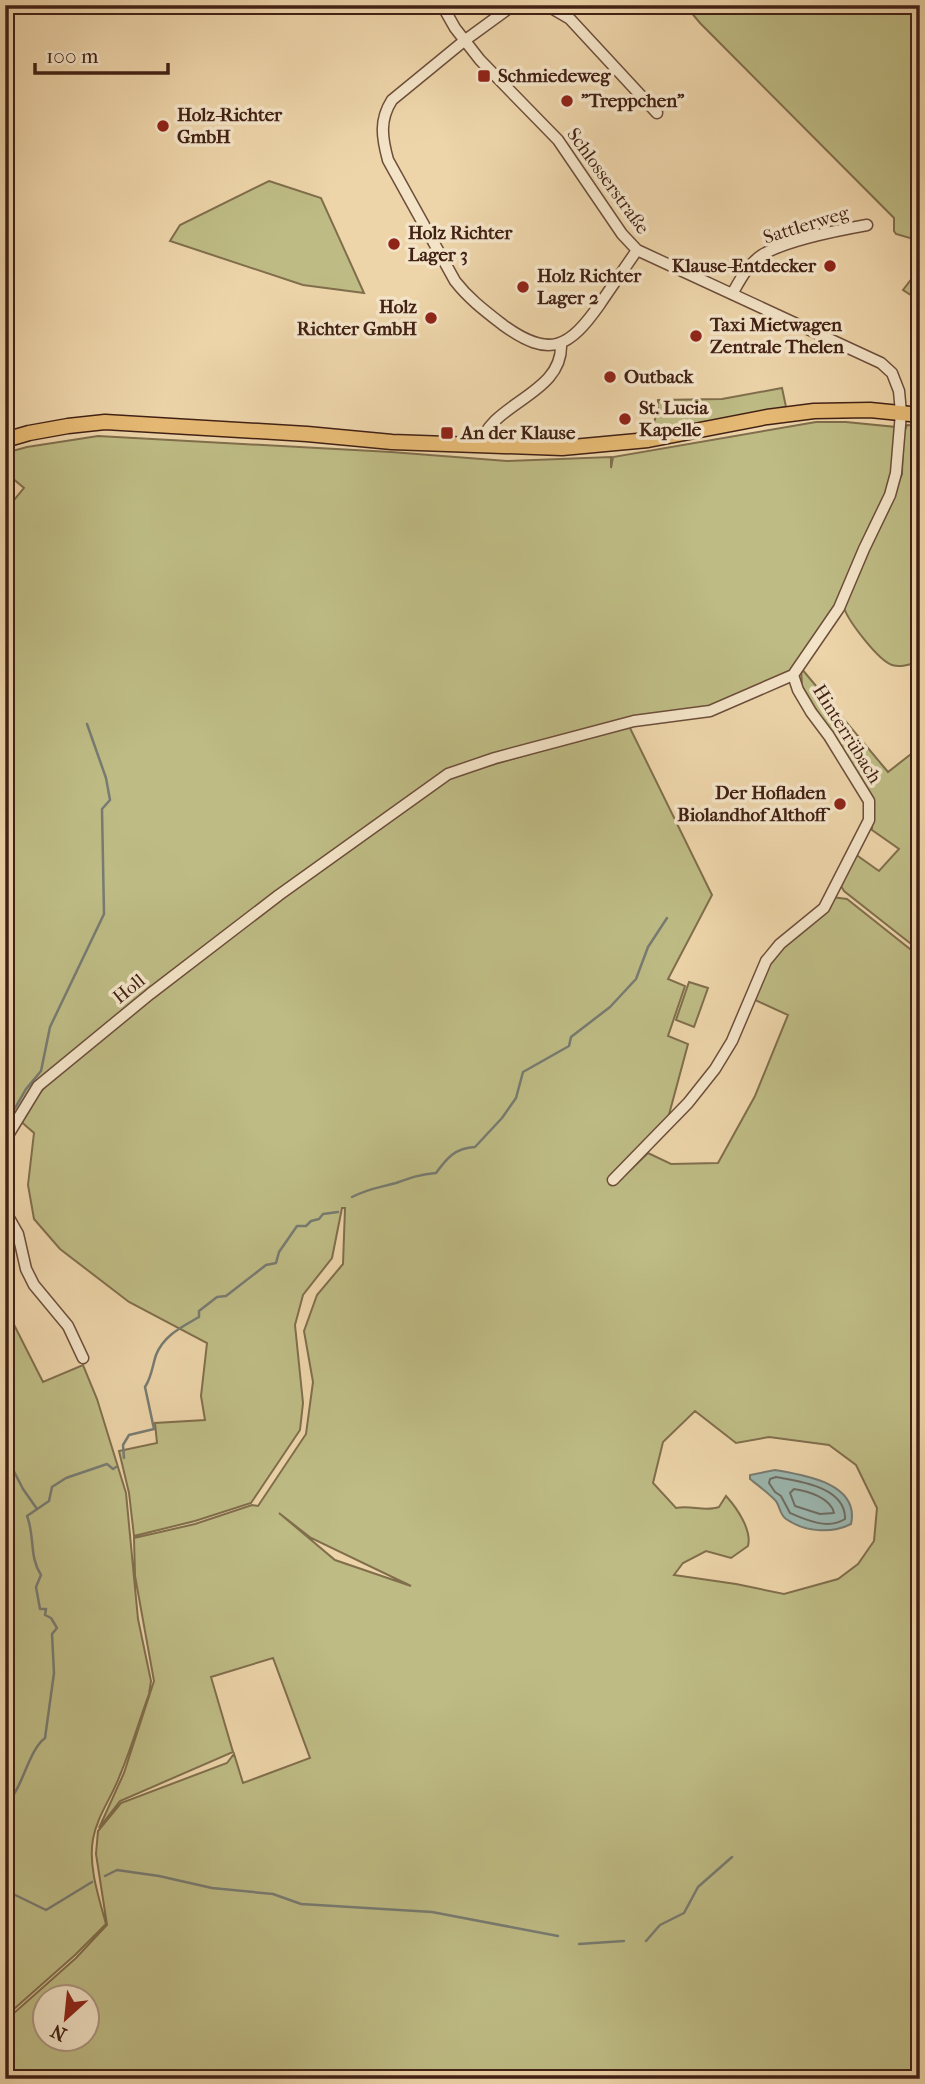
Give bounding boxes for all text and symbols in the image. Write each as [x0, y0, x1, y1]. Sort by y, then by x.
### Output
scale bar [35, 32, 168, 76]
text: 100 m [46, 44, 99, 68]
place label: Schmiedeweg [498, 65, 611, 87]
marker: Schmiedeweg [476, 68, 492, 84]
place label: "Treppchen" [581, 90, 685, 112]
marker: "Treppchen" [559, 93, 575, 109]
place label: Holz-Richter GmbH [177, 104, 283, 148]
marker: Holz-Richter GmbH [155, 118, 171, 134]
street label: Schlosserstraße [562, 124, 654, 238]
street label: Sattlerweg [761, 201, 852, 248]
place label: Holz Richter Lager 3 [408, 222, 513, 266]
marker: Holz Richter Lager 3 [386, 236, 402, 252]
place label: Klause-Entdecker [672, 255, 817, 277]
marker: Klause-Entdecker [822, 258, 838, 274]
place label: Holz Richter Lager 2 [537, 265, 642, 309]
marker: Holz Richter Lager 2 [515, 279, 531, 295]
place label: Holz Richter GmbH [297, 296, 418, 340]
marker: Holz Richter GmbH [423, 310, 439, 326]
place label: Taxi Mietwagen Zentrale Thelen [709, 314, 845, 358]
marker: Taxi Mietwagen Zentrale Thelen [688, 328, 704, 344]
place label: Outback [624, 366, 695, 388]
marker: Outback [602, 369, 618, 385]
place label: St. Lucia Kapelle [639, 397, 709, 441]
marker: St. Lucia Kapelle [617, 411, 633, 427]
place label: An der Klause [460, 422, 576, 444]
marker: An der Klause [439, 425, 455, 441]
street label: Hinterrübach [808, 681, 886, 788]
place label: Der Hofladen Biolandhof Althoff [677, 782, 831, 826]
marker: Der Hofladen Biolandhof Althoff [832, 796, 848, 812]
street label: Holl [109, 970, 149, 1008]
north arrow [32, 1982, 102, 2052]
text: N [47, 2019, 70, 2045]

